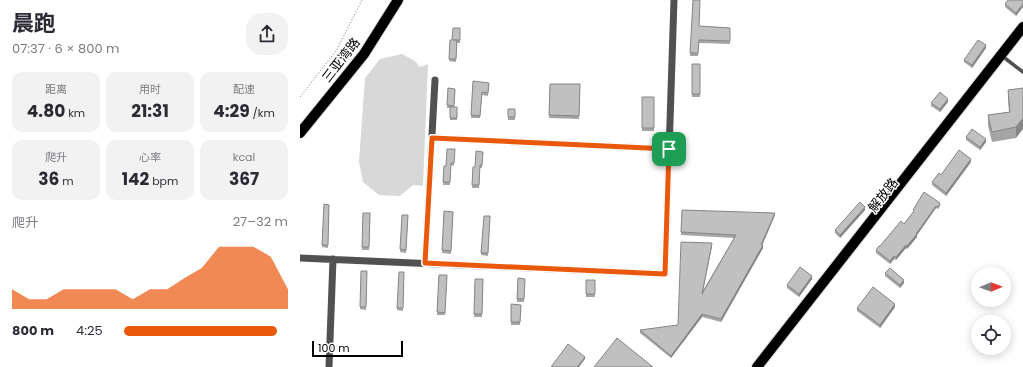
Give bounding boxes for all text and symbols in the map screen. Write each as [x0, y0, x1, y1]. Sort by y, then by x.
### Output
text: 晨跑 [12, 8, 56, 39]
button: share [246, 13, 288, 55]
street label: 三亚湾路 [318, 34, 364, 86]
text: 07:37 · 6 × 800 m [12, 39, 119, 58]
text: 距离 [45, 81, 67, 97]
text: 用时 [139, 81, 161, 97]
text: 配速 [233, 81, 255, 97]
text: 4.80 [27, 99, 65, 123]
text: 21:31 [131, 99, 169, 123]
text: 4:29 [213, 99, 250, 123]
text: km [65, 105, 85, 121]
text: /km [250, 105, 275, 121]
pin [652, 132, 686, 166]
icon: arrive [658, 138, 680, 160]
text: 爬升 [45, 149, 67, 165]
text: 心率 [139, 149, 161, 165]
text: kcal [233, 149, 255, 165]
text: 36 [38, 167, 59, 191]
text: 142 [122, 167, 149, 191]
text: 367 [229, 167, 259, 191]
text: m [59, 173, 74, 189]
text: bpm [149, 173, 178, 189]
street label: 解放路 [864, 174, 902, 216]
text: 27–32 m [233, 212, 288, 231]
text: 爬升 [12, 213, 38, 232]
north arrow [971, 267, 1011, 307]
map controls [971, 267, 1011, 355]
button: locate [971, 315, 1011, 355]
text: 800 m [12, 321, 54, 340]
text: 4:25 [76, 321, 103, 340]
scale bar [312, 339, 403, 358]
text: 100 m [318, 340, 350, 356]

